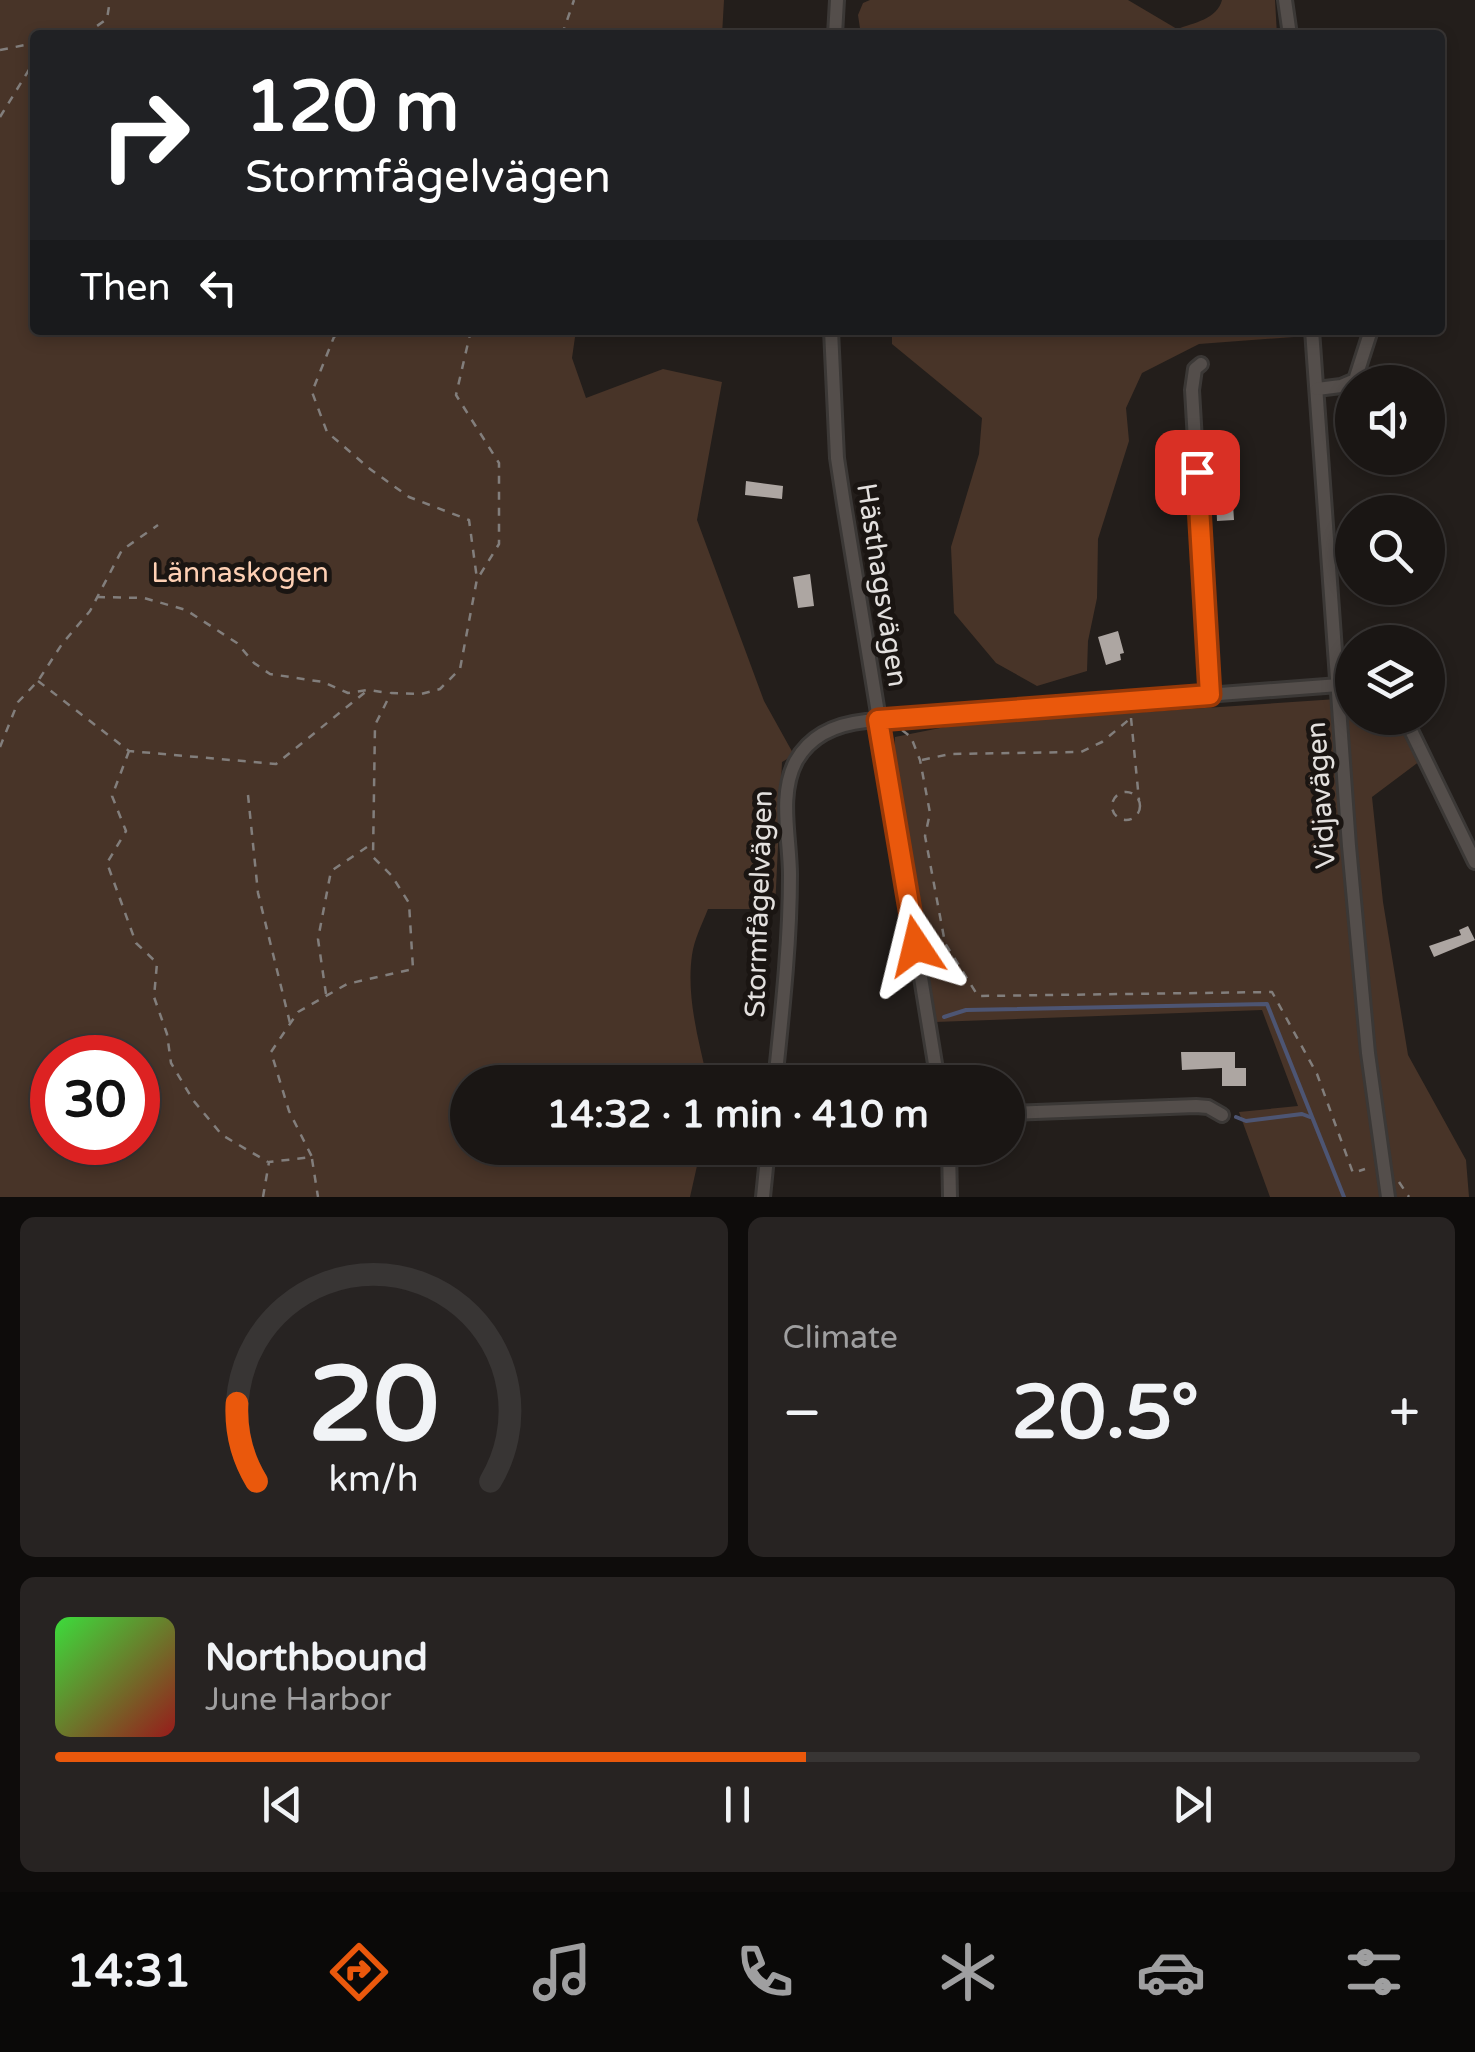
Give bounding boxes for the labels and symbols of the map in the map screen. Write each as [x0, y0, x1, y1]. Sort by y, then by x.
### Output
pin [1155, 430, 1240, 515]
street label: Hästhagsvägen [849, 481, 915, 689]
park label: Lännaskogen [151, 556, 329, 590]
street label: Vidjavägen [1299, 720, 1343, 870]
street label: Stormfågelvägen [738, 790, 780, 1018]
position arrow [864, 894, 968, 998]
speed limit sign: 30 [30, 1035, 160, 1165]

